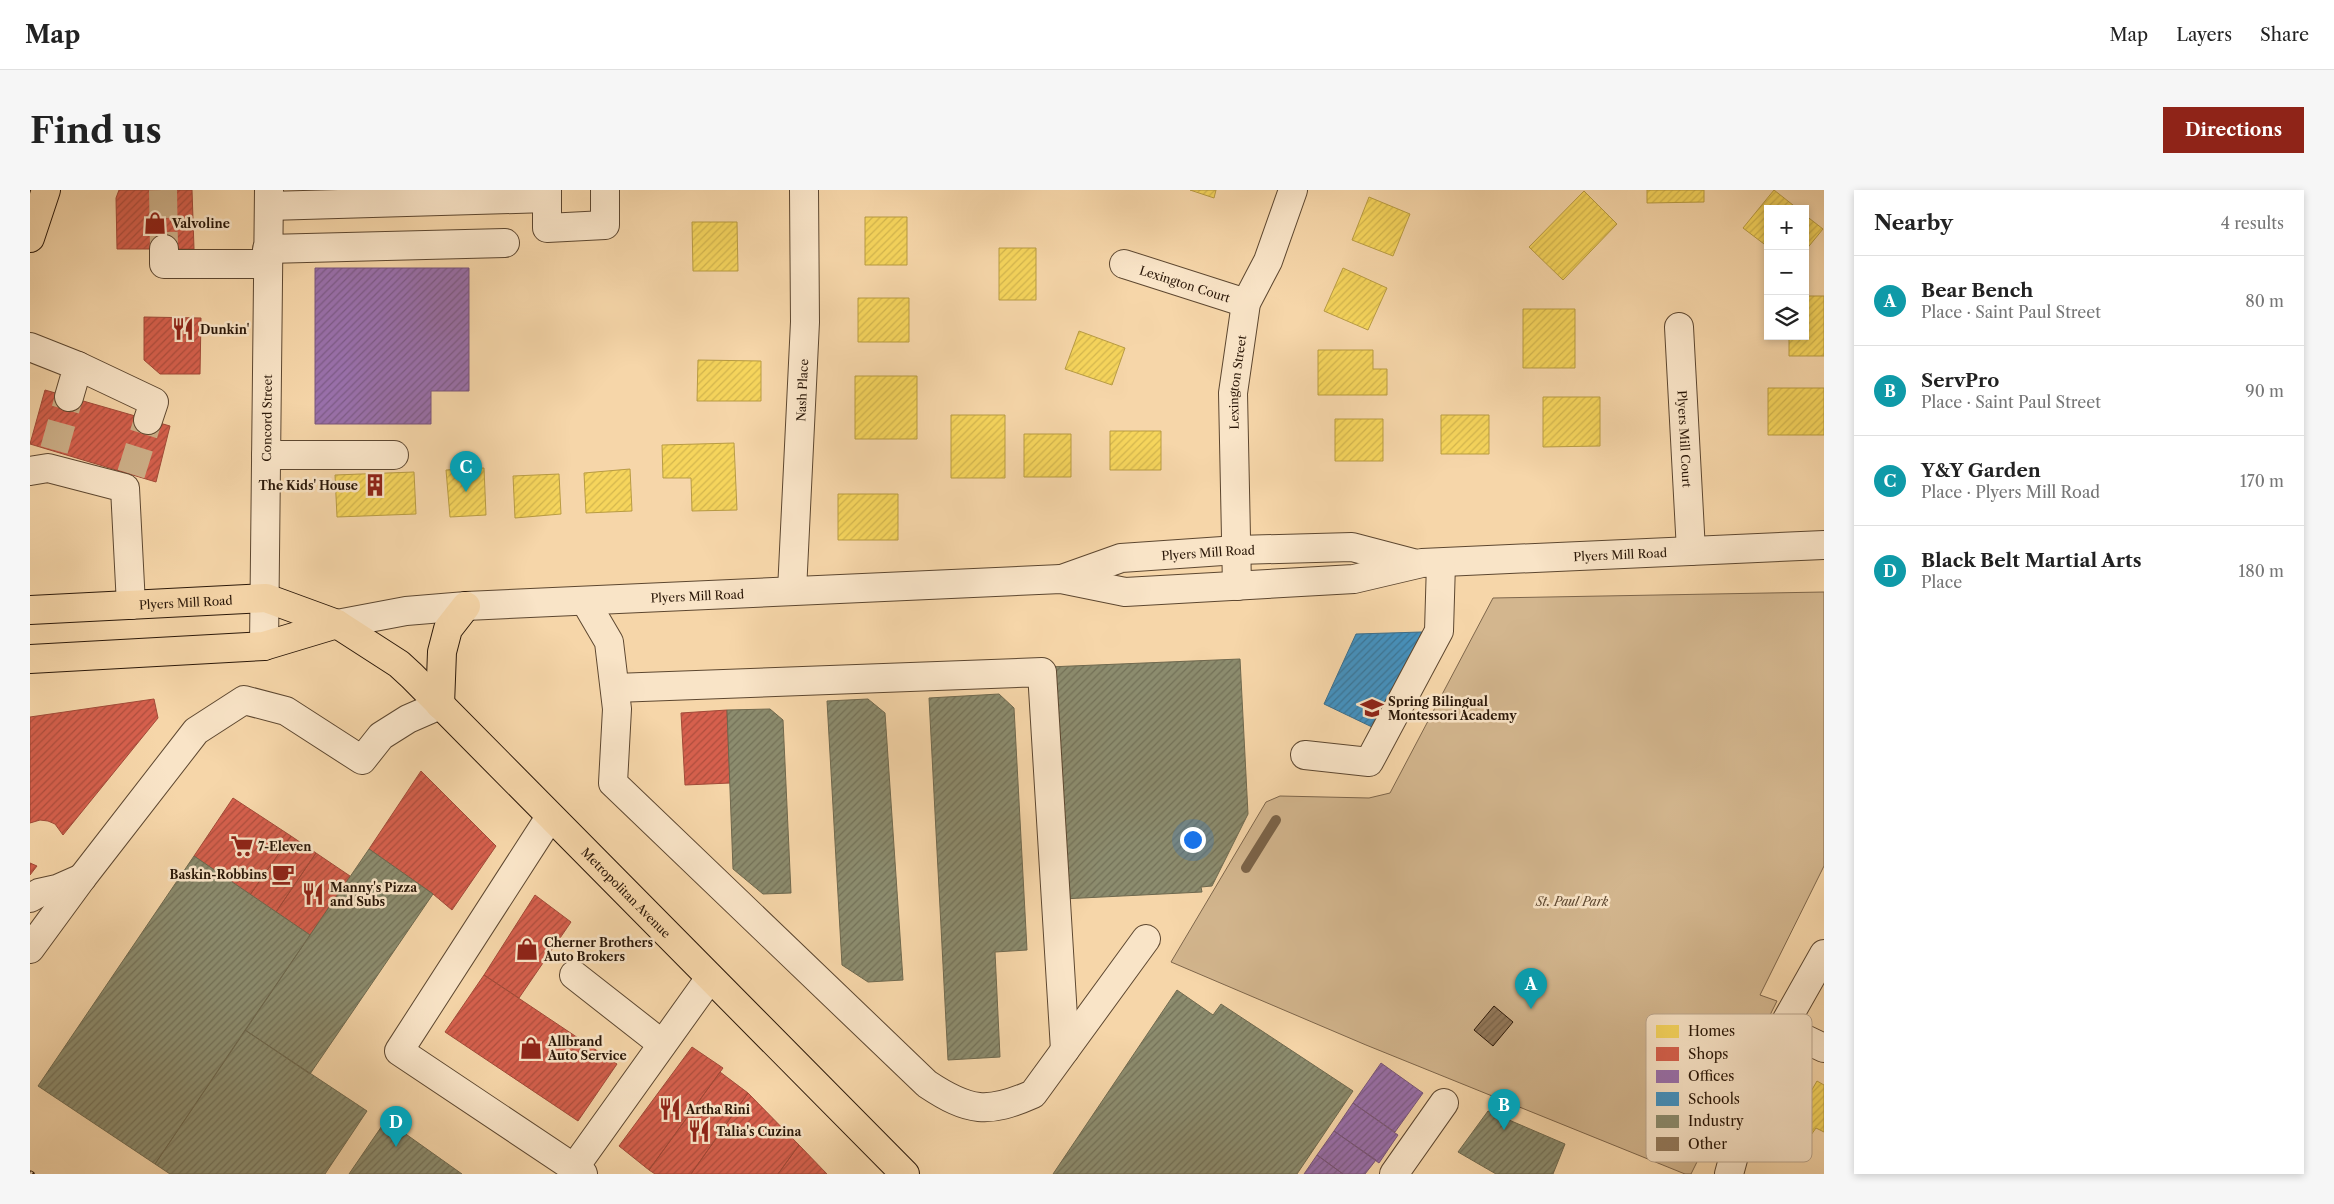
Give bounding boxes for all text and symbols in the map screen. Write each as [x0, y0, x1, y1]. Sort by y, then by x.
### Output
text: Map [25, 20, 80, 49]
text: Map [2110, 24, 2148, 46]
text: Layers [2176, 24, 2232, 46]
text: Share [2260, 24, 2309, 46]
button: Directions [2163, 107, 2304, 153]
text: Find us [30, 109, 162, 152]
map controls [1764, 205, 1809, 340]
button: + [1764, 205, 1809, 250]
shop icon: Valvoline [142, 210, 168, 236]
text: Nearby [1874, 210, 1953, 235]
text: 4 results [2221, 213, 2284, 233]
place label: Valvoline [171, 216, 230, 231]
button: − [1764, 250, 1809, 295]
street label: Lexington Court [1138, 262, 1233, 305]
text: Bear Bench [1921, 279, 2033, 302]
text: A [1884, 291, 1896, 311]
text: 80 m [2245, 291, 2284, 311]
button: layers [1764, 295, 1809, 340]
text: Place · Saint Paul Street [1921, 302, 2101, 322]
restaurant icon: Dunkin' [170, 316, 196, 342]
place label: Dunkin' [200, 322, 250, 337]
street label: Lexington Street [1225, 333, 1249, 430]
street label: Nash Place [793, 358, 811, 422]
text: ServPro [1921, 369, 1999, 392]
street label: Concord Street [259, 374, 274, 462]
text: B [1884, 381, 1896, 401]
text: 90 m [2245, 381, 2284, 401]
street label: Plyers Mill Court [1675, 390, 1695, 489]
text: Place · Saint Paul Street [1921, 392, 2101, 412]
pin: C [450, 451, 482, 492]
text: Y&Y Garden [1921, 459, 2041, 482]
text: C [1884, 471, 1896, 491]
text: 170 m [2240, 471, 2284, 491]
building icon: The Kids' House [362, 472, 388, 498]
place label: The Kids' House [258, 478, 358, 493]
text: Place · Plyers Mill Road [1921, 482, 2100, 502]
street label: Plyers Mill Road [1161, 542, 1256, 563]
street label: Plyers Mill Road [1573, 545, 1668, 564]
text: Black Belt Martial Arts [1921, 549, 2142, 572]
text: D [1883, 561, 1897, 581]
text: 180 m [2238, 561, 2284, 581]
text: Place [1921, 572, 1962, 592]
street label: Plyers Mill Road [650, 586, 745, 605]
street label: Plyers Mill Road [139, 592, 234, 612]
place label: Spring Bilingual Montessori Academy [1388, 694, 1517, 723]
school or university icon: Spring Bilingual Montessori Academy [1359, 695, 1385, 721]
your location [1180, 827, 1206, 853]
supermarket icon: 7-Eleven [229, 833, 255, 859]
place label: 7-Eleven [258, 839, 312, 854]
street label: Metropolitan Avenue [579, 844, 674, 941]
cafe icon: Baskin-Robbins [270, 861, 296, 887]
place label: Baskin-Robbins [169, 867, 267, 882]
place label: Manny's Pizza and Subs [330, 880, 418, 909]
restaurant icon: Manny's Pizza and Subs [300, 881, 326, 907]
park label: St. Paul Park [1535, 894, 1609, 909]
place label: Cherner Brothers Auto Brokers [543, 935, 653, 964]
shop icon: Cherner Brothers Auto Brokers [514, 936, 540, 962]
pin: A [1515, 968, 1547, 1009]
legend [1646, 1014, 1812, 1162]
text: Homes [1688, 1022, 1735, 1040]
place label: Allbrand Auto Service [547, 1034, 627, 1063]
shop icon: Allbrand Auto Service [518, 1035, 544, 1061]
text: Shops [1688, 1045, 1728, 1063]
text: Offices [1688, 1067, 1734, 1085]
pin: B [1488, 1089, 1520, 1130]
text: Schools [1688, 1090, 1740, 1108]
restaurant icon: Artha Rini [657, 1096, 683, 1122]
place label: Artha Rini [685, 1102, 751, 1117]
pin: D [380, 1106, 412, 1147]
text: Industry [1688, 1112, 1744, 1130]
restaurant icon: Talia's Cuzina [686, 1118, 712, 1144]
place label: Talia's Cuzina [716, 1124, 802, 1139]
text: Other [1688, 1135, 1727, 1153]

